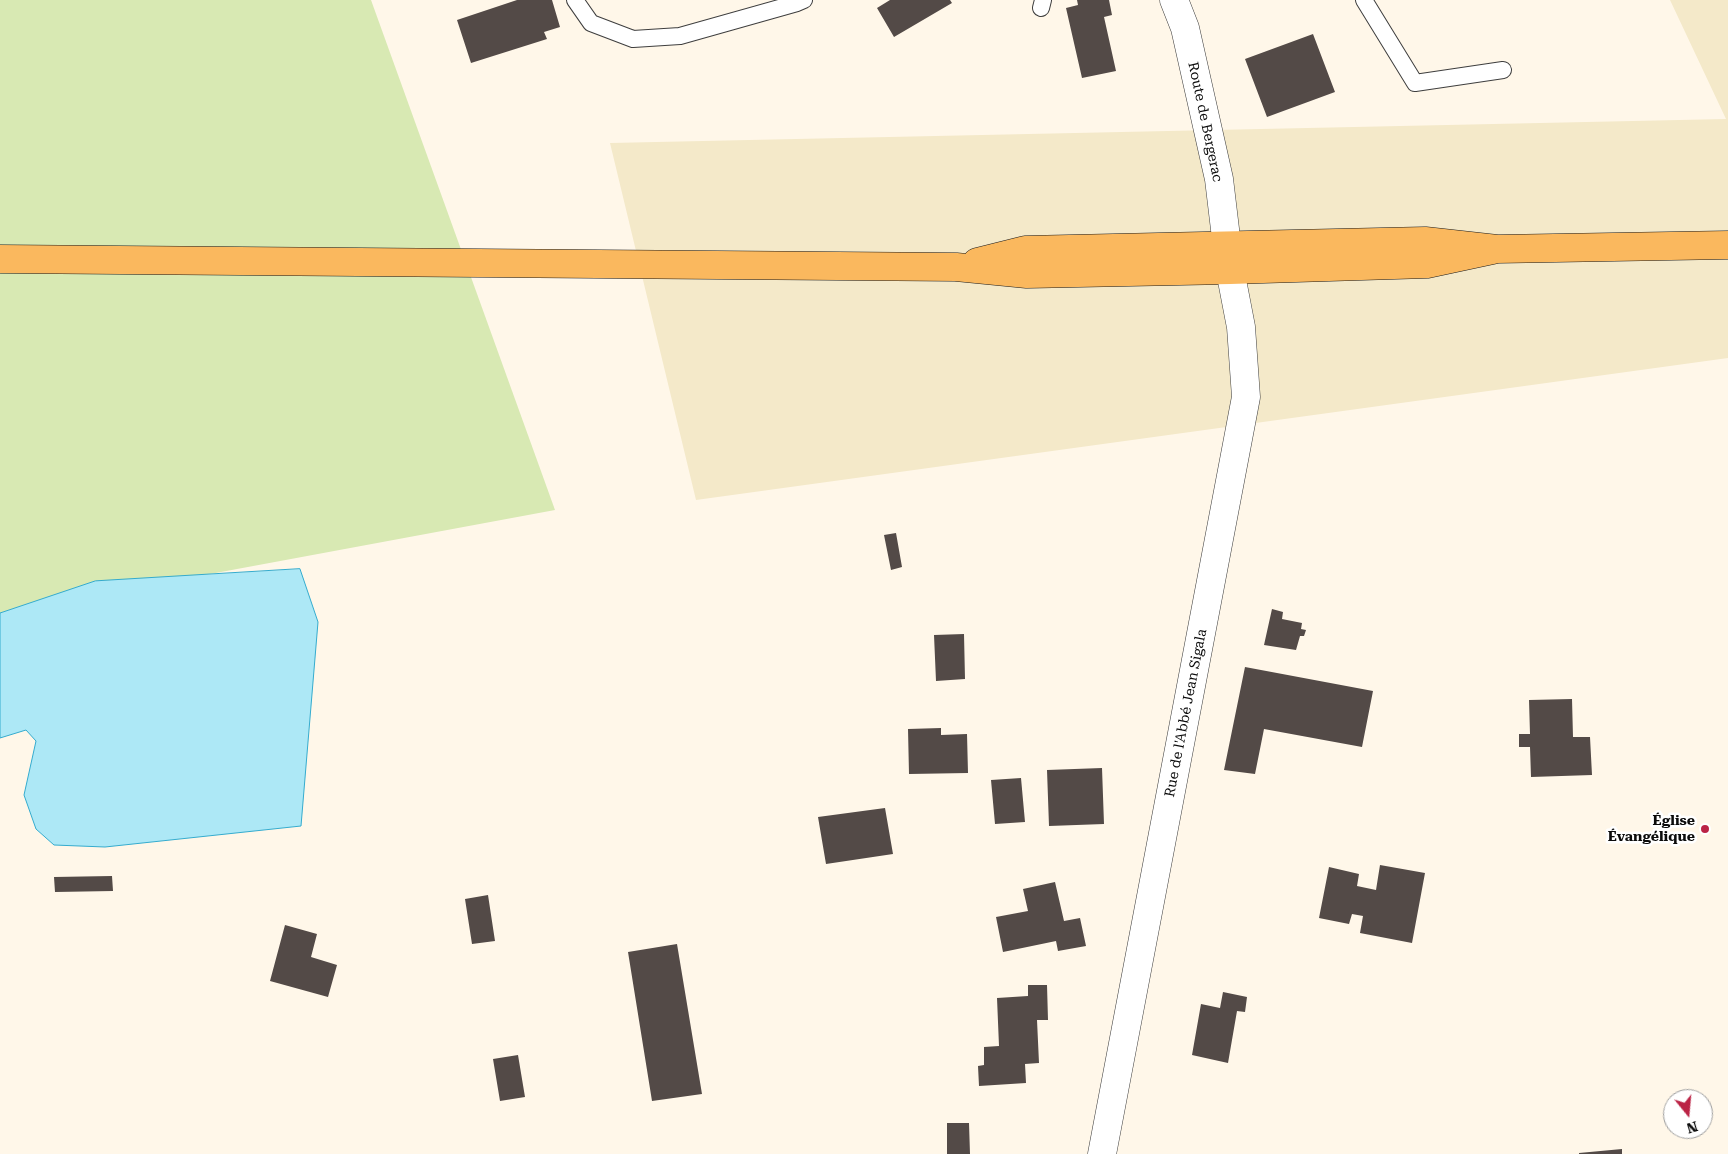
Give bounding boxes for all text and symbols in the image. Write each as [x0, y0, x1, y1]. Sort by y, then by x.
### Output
street label: Route de Bergerac [1184, 60, 1226, 184]
street label: Rue de l'Abbé Jean Sigala [1161, 627, 1211, 799]
place label: Église Évangélique [1608, 813, 1695, 846]
marker: Église Évangélique [1699, 823, 1711, 835]
north arrow [1663, 1089, 1713, 1139]
text: N [1685, 1118, 1700, 1137]

